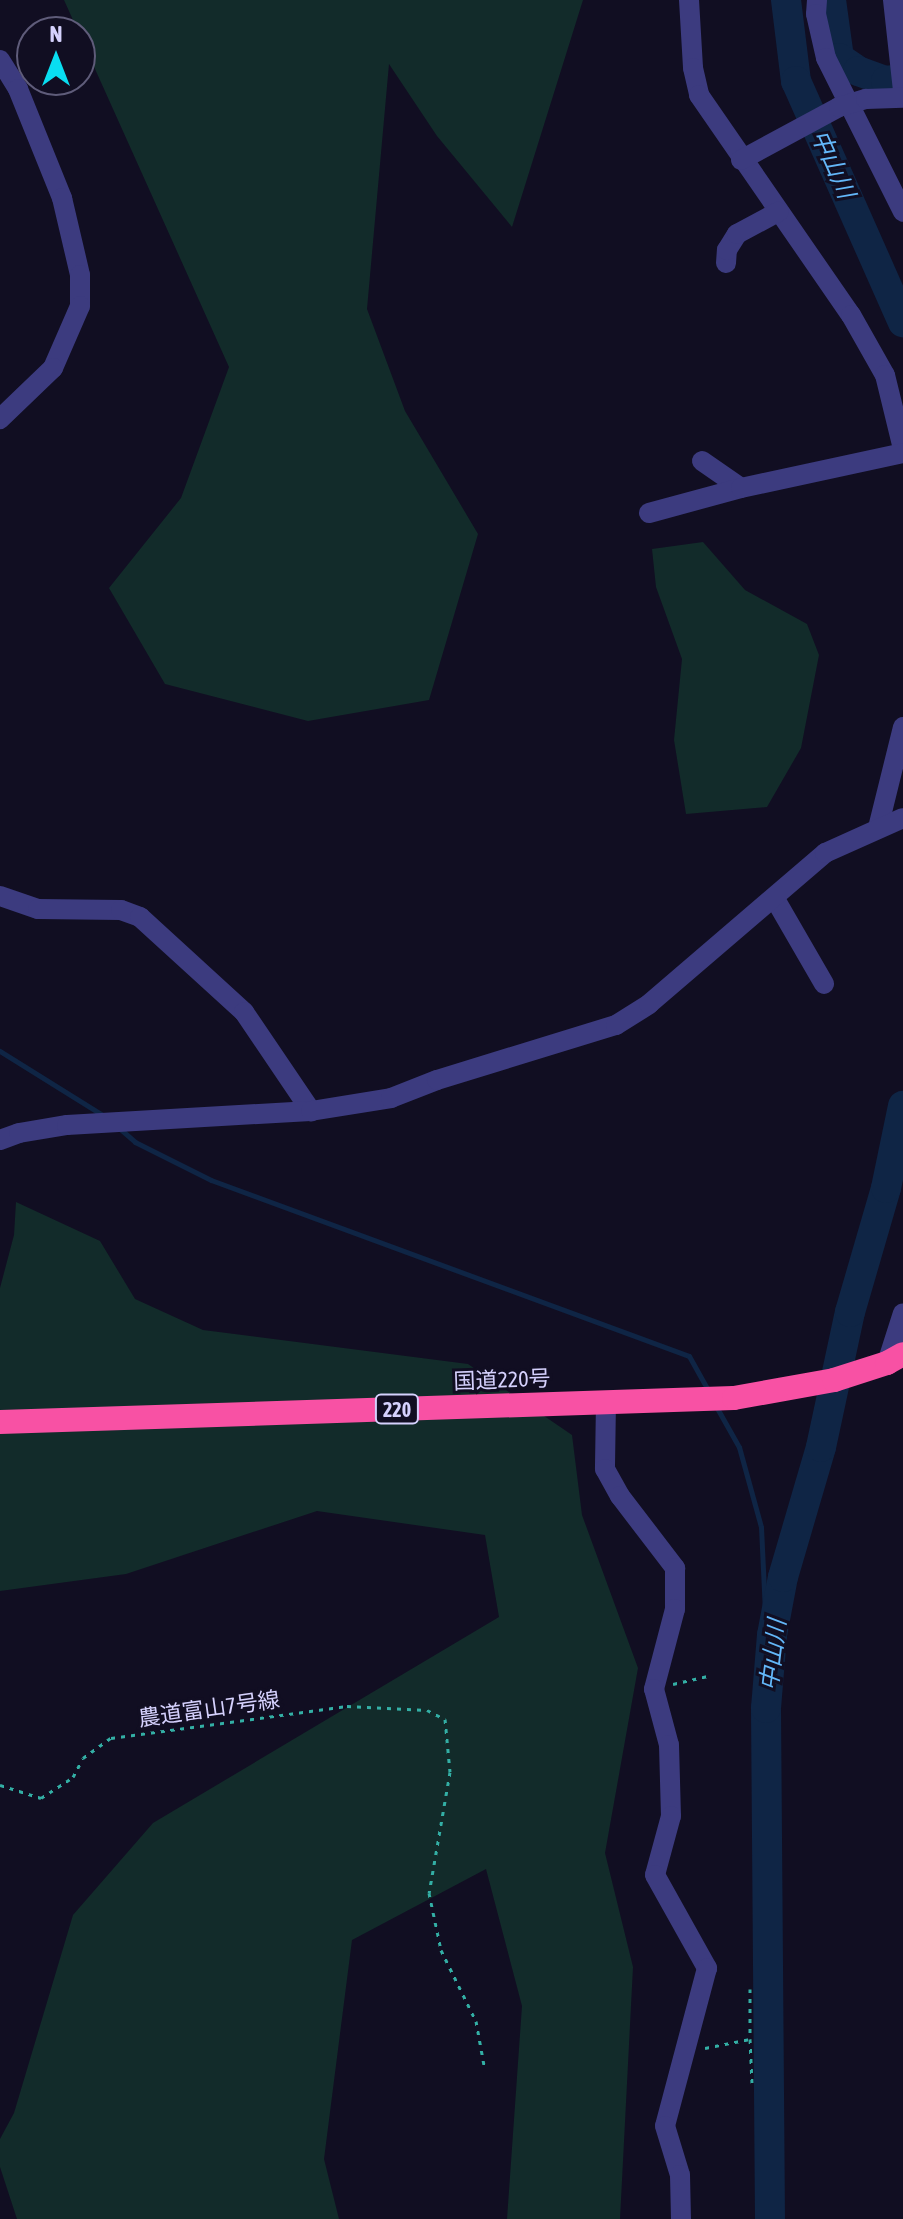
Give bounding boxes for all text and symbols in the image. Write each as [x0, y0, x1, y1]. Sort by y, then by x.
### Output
north arrow [16, 16, 96, 96]
text: N [50, 21, 62, 47]
water label: 中山川 [805, 125, 861, 203]
street label: 国道220号 [453, 1365, 551, 1395]
road number: 220 [373, 1393, 421, 1425]
water label: 中山川 [754, 1618, 792, 1692]
street label: 農道富山7号線 [137, 1686, 281, 1732]

